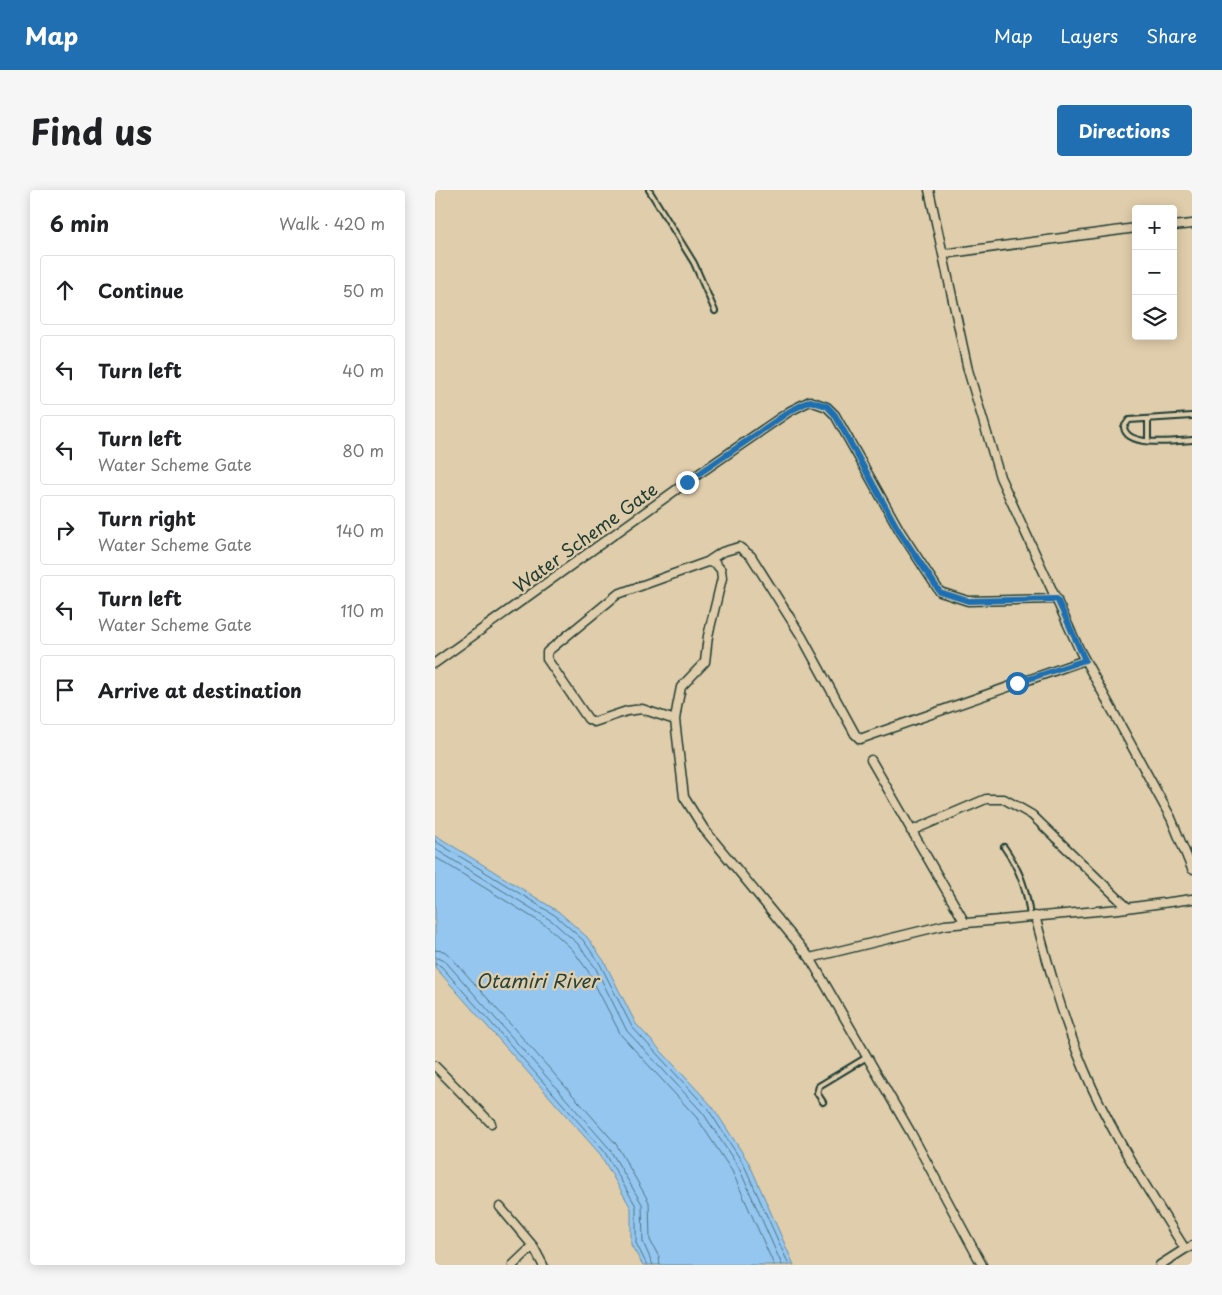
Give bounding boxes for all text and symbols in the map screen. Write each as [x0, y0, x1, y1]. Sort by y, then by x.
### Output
text: Map [25, 17, 78, 53]
text: Map [994, 22, 1033, 49]
text: Layers [1061, 22, 1118, 49]
text: Share [1146, 22, 1197, 49]
text: Find us [30, 104, 152, 157]
button: Directions [1057, 105, 1192, 156]
map controls [1132, 205, 1177, 340]
button: + [1132, 205, 1177, 250]
text: 6 min [50, 207, 109, 239]
text: Walk · 420 m [279, 211, 385, 235]
button: − [1132, 250, 1177, 295]
icon: ahead [51, 276, 79, 304]
text: Continue [98, 276, 184, 304]
text: 50 m [343, 278, 384, 302]
button: layers [1132, 295, 1177, 340]
icon: left [51, 356, 79, 384]
text: Turn left [98, 356, 182, 384]
text: 40 m [342, 358, 384, 382]
text: Turn left [98, 424, 182, 452]
icon: left [51, 436, 79, 464]
text: 80 m [342, 438, 384, 462]
text: Water Scheme Gate [98, 452, 252, 476]
route end [676, 471, 699, 494]
street label: Water Scheme Gate [507, 475, 663, 599]
text: Turn right [98, 504, 196, 532]
icon: right [51, 516, 79, 544]
text: 140 m [336, 518, 384, 542]
text: Water Scheme Gate [98, 532, 252, 556]
text: Turn left [98, 584, 182, 612]
icon: left [51, 596, 79, 624]
text: 110 m [341, 598, 384, 622]
text: Water Scheme Gate [98, 612, 252, 636]
route start [1006, 672, 1029, 695]
icon: arrive [51, 676, 79, 704]
text: Arrive at destination [98, 676, 302, 704]
water label: Otamiri River [476, 966, 601, 994]

